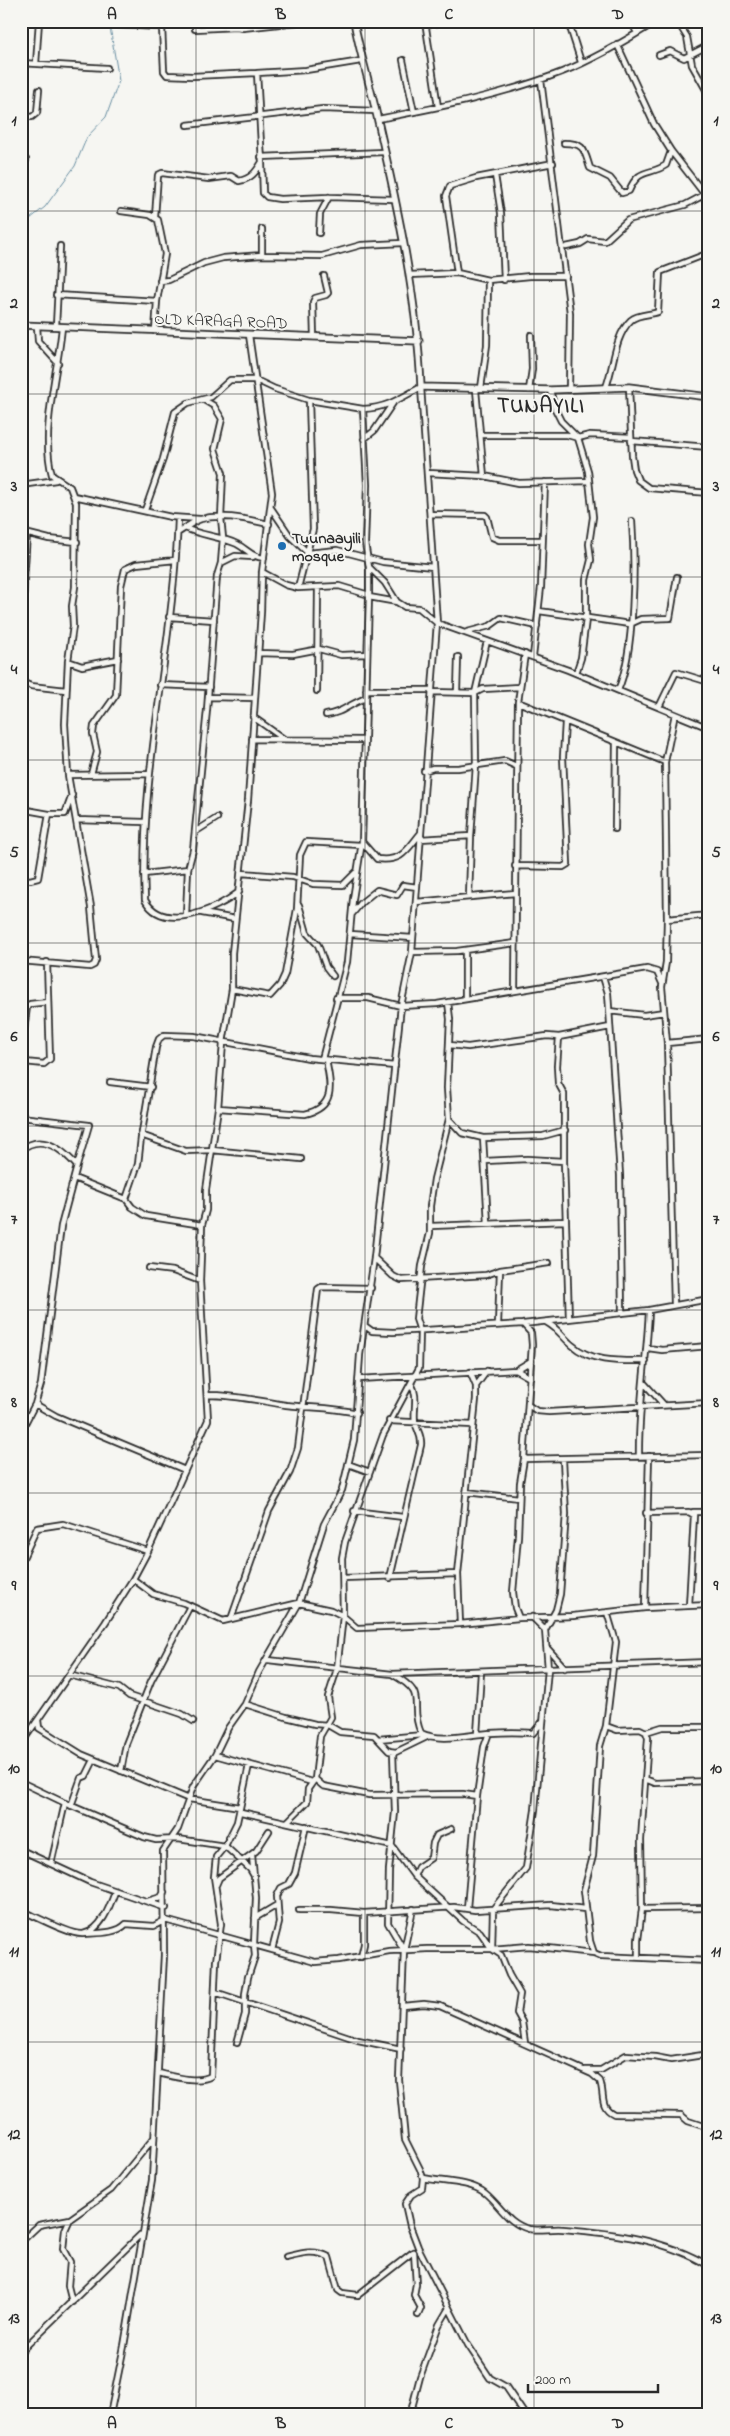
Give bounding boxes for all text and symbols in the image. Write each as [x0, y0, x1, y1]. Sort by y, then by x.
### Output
text: A [107, 3, 117, 27]
text: B [275, 3, 287, 27]
text: C [445, 3, 454, 27]
text: D [611, 3, 624, 27]
text: 1 [11, 109, 17, 133]
text: 1 [713, 109, 719, 133]
text: 2 [9, 292, 18, 316]
text: 2 [711, 292, 720, 316]
street label: OLD KARAGA ROAD [154, 308, 288, 336]
district label: TUNAYILI [497, 392, 585, 422]
text: 3 [10, 475, 18, 499]
text: 3 [712, 475, 720, 499]
place label: Tuunaayili mosque [292, 527, 361, 569]
marker: Tuunaayili mosque [276, 540, 288, 552]
text: 4 [10, 658, 18, 682]
text: 4 [712, 658, 720, 682]
text: 5 [9, 841, 19, 865]
text: 5 [711, 841, 721, 865]
text: 6 [9, 1025, 18, 1049]
text: 6 [711, 1025, 720, 1049]
text: 7 [11, 1208, 18, 1232]
text: 7 [713, 1208, 720, 1232]
text: 8 [10, 1391, 17, 1415]
text: 8 [712, 1391, 719, 1415]
text: 9 [11, 1574, 17, 1598]
text: 9 [713, 1574, 719, 1598]
text: 10 [8, 1757, 20, 1781]
text: 10 [710, 1757, 722, 1781]
text: 11 [9, 1940, 20, 1964]
text: 11 [711, 1940, 722, 1964]
text: 12 [7, 2123, 21, 2147]
text: 12 [709, 2123, 723, 2147]
text: 13 [8, 2307, 20, 2331]
text: 13 [710, 2307, 722, 2331]
scale bar [528, 2361, 658, 2393]
text: 200 m [535, 2369, 571, 2391]
text: A [107, 2412, 117, 2436]
text: B [275, 2412, 287, 2436]
text: C [445, 2412, 454, 2436]
text: D [611, 2412, 624, 2436]

